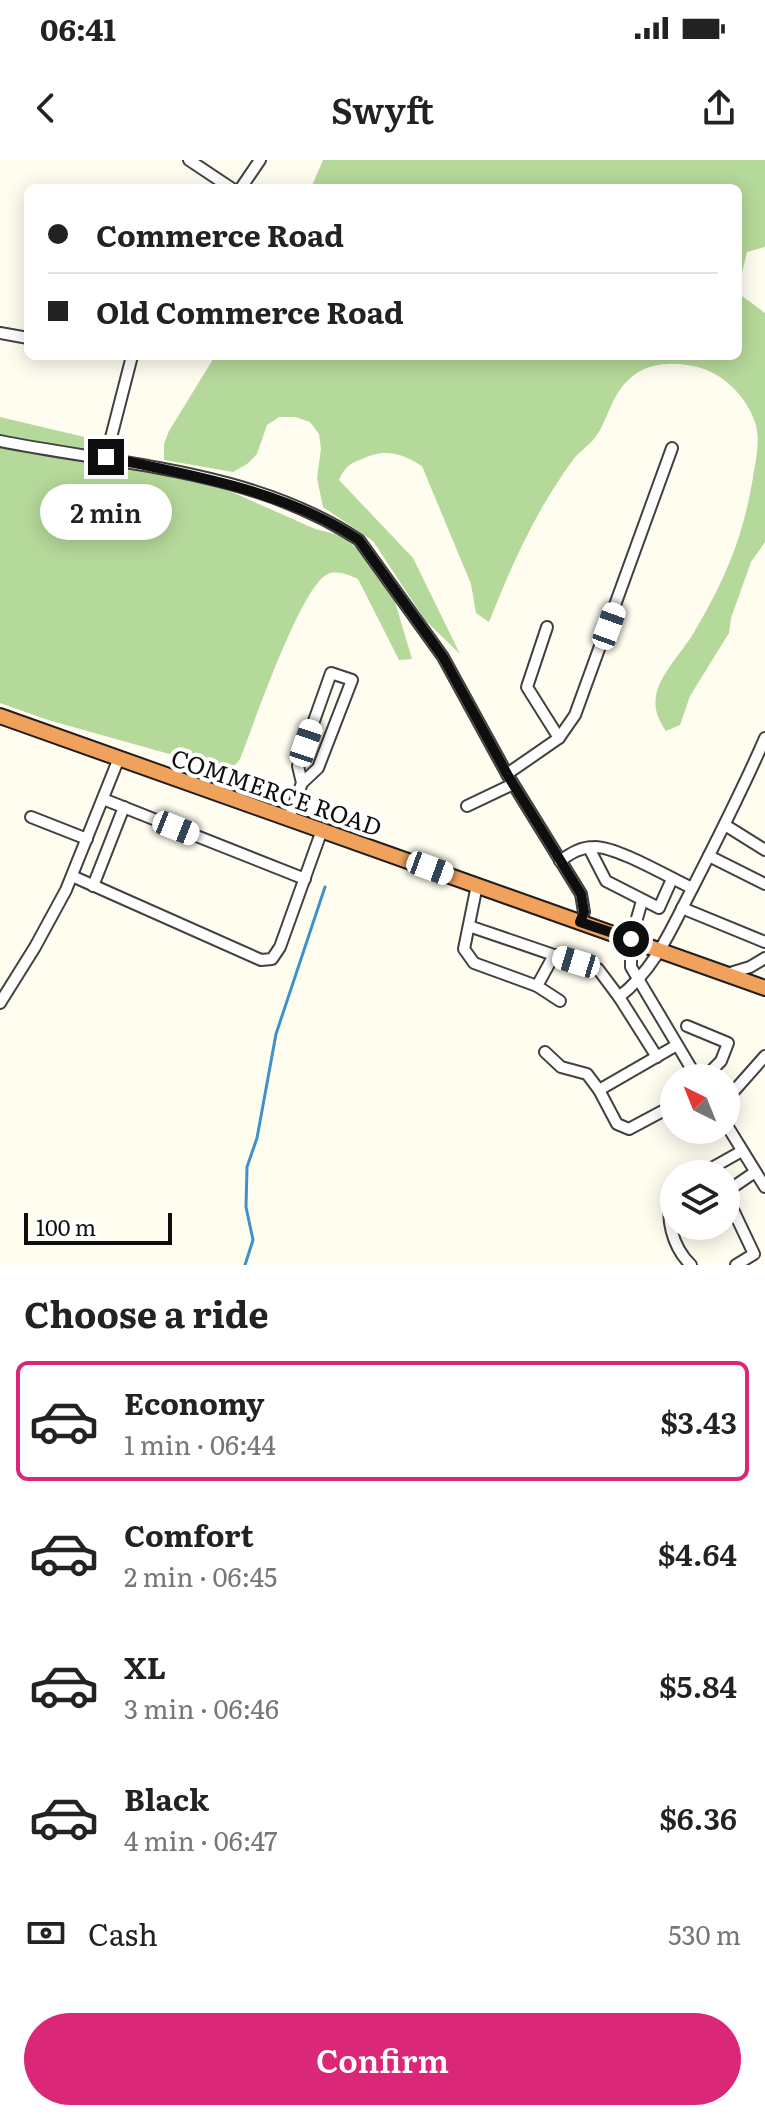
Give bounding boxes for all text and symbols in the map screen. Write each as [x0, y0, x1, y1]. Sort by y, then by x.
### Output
text: 06:41 [40, 6, 116, 50]
text: Swyft [331, 82, 434, 135]
icon: back [24, 86, 68, 130]
icon: share [697, 86, 741, 130]
text: Commerce Road [96, 212, 344, 256]
text: Old Commerce Road [96, 289, 404, 333]
route end [88, 439, 124, 475]
callout: 2 min [40, 485, 172, 541]
text: 2 min [70, 492, 142, 531]
car [590, 599, 628, 653]
car [287, 716, 325, 770]
street label: COMMERCE ROAD [167, 739, 387, 843]
car [149, 808, 203, 848]
car [403, 849, 457, 887]
route start [613, 921, 649, 957]
car [550, 944, 602, 980]
north arrow [660, 1064, 740, 1144]
map controls [660, 1064, 740, 1240]
button: layers [660, 1160, 740, 1240]
scale bar [24, 1209, 172, 1245]
text: 100 m [36, 1210, 96, 1243]
text: Choose a ride [24, 1286, 269, 1339]
text: Economy [124, 1380, 264, 1424]
icon: car [28, 1385, 100, 1457]
text: $3.43 [660, 1399, 737, 1443]
text: 1 min · 06:44 [124, 1424, 276, 1463]
text: Comfort [124, 1512, 254, 1556]
icon: car [28, 1517, 100, 1589]
text: $4.64 [658, 1531, 737, 1575]
text: 2 min · 06:45 [124, 1556, 277, 1595]
text: XL [124, 1644, 166, 1688]
icon: car [28, 1649, 100, 1721]
text: $5.84 [659, 1663, 737, 1707]
text: 3 min · 06:46 [124, 1688, 279, 1727]
text: Black [124, 1776, 209, 1820]
icon: car [28, 1781, 100, 1853]
text: $6.36 [659, 1795, 737, 1839]
text: 4 min · 06:47 [124, 1820, 277, 1859]
icon: cash [24, 1911, 68, 1955]
text: Cash [88, 1911, 158, 1955]
text: 530 m [668, 1914, 741, 1953]
button: Confirm [24, 2013, 741, 2105]

